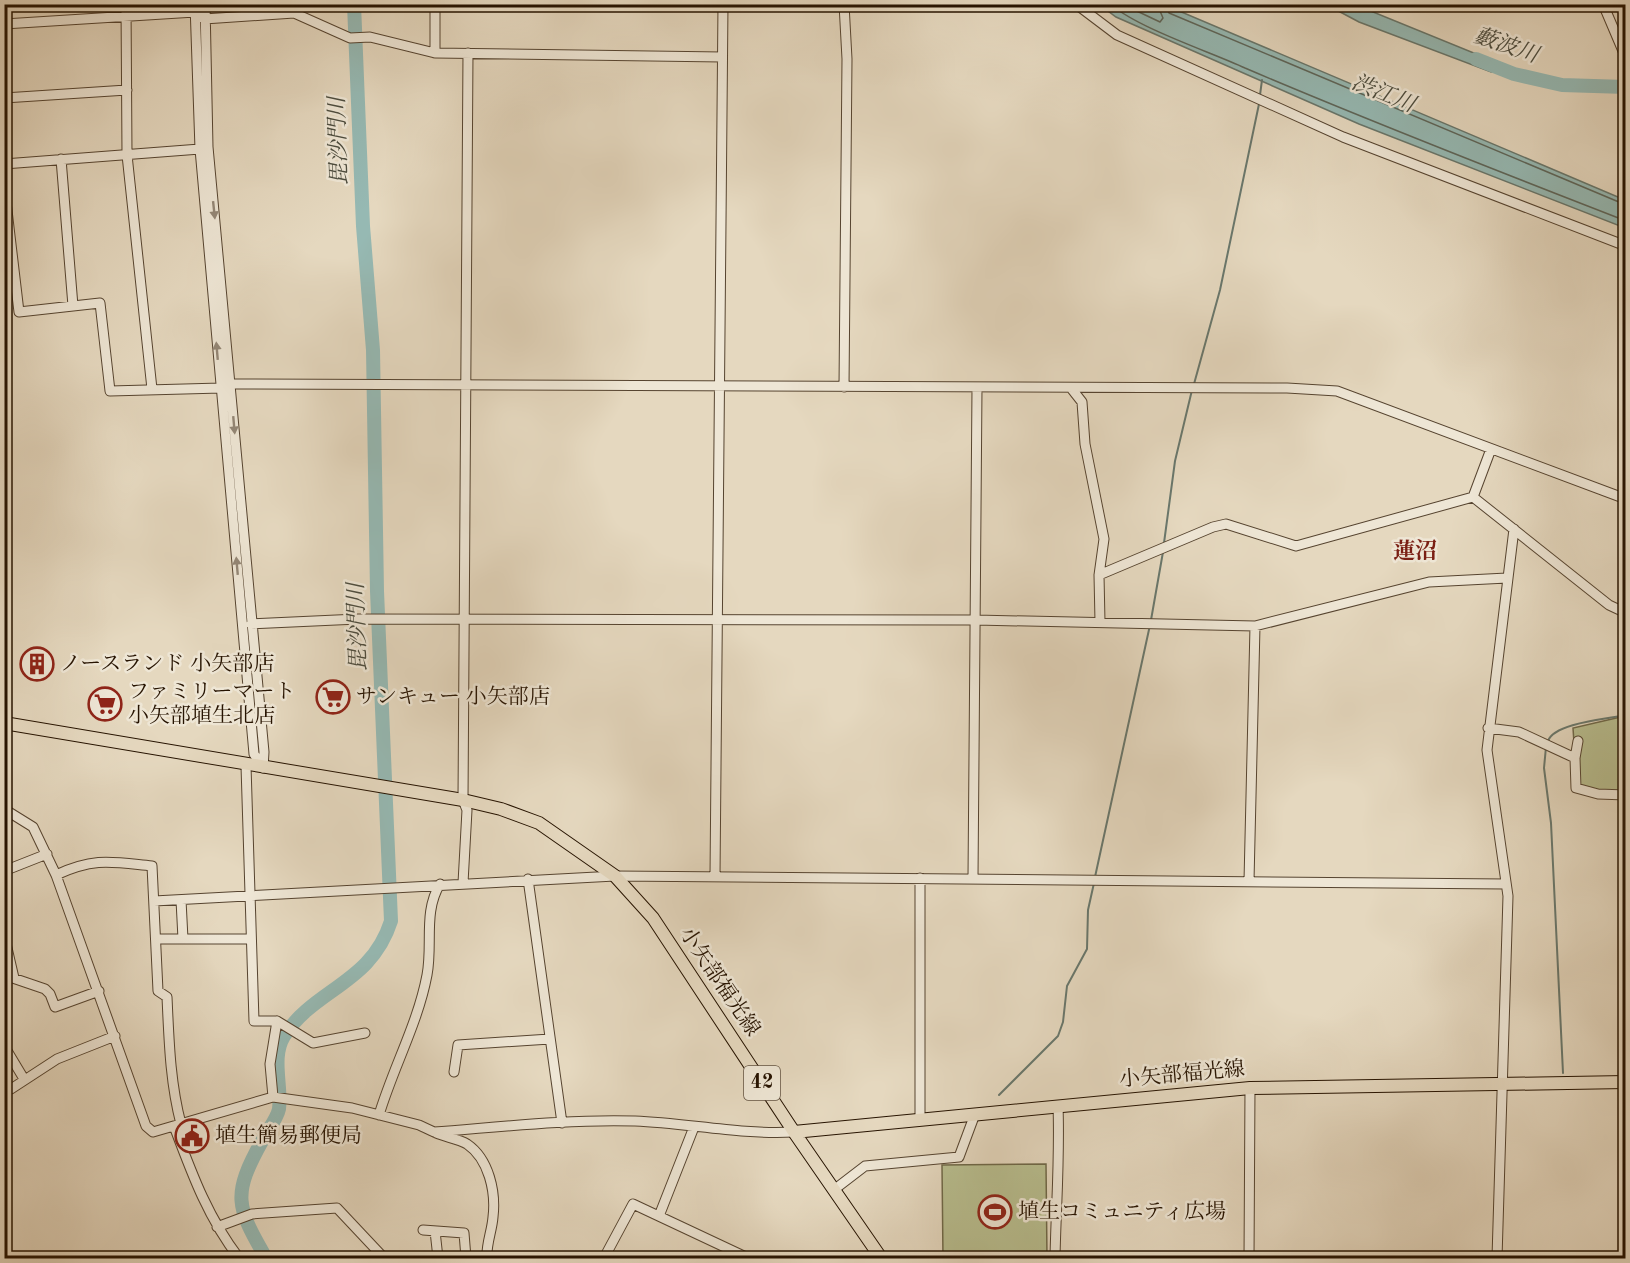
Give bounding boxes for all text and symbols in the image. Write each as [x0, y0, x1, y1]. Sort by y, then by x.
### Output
water label: 藪波川 [1471, 23, 1543, 68]
water label: 渋江川 [1348, 70, 1420, 117]
water label: 毘沙門川 [324, 95, 352, 185]
one-way arrow [209, 200, 219, 219]
one-way arrow [212, 342, 222, 361]
one-way arrow [229, 415, 239, 434]
district label: 蓮沼 [1393, 538, 1437, 563]
one-way arrow [232, 557, 242, 576]
water label: 毘沙門川 [343, 581, 371, 671]
building icon: ノースランド 小矢部店 [19, 646, 55, 682]
place label: ノースランド 小矢部店 [60, 652, 274, 675]
supermarket icon: サンキュー 小矢部店 [315, 679, 351, 715]
place label: ファミリーマート 小矢部埴生北店 [128, 682, 296, 727]
place label: サンキュー 小矢部店 [356, 685, 550, 708]
supermarket icon: ファミリーマート 小矢部埴生北店 [87, 686, 123, 722]
street label: 小矢部福光線 [675, 923, 765, 1040]
street label: 小矢部福光線 [1118, 1057, 1246, 1091]
road number: 42 [744, 1066, 780, 1100]
public building icon: 埴生簡易郵便局 [174, 1118, 210, 1154]
place label: 埴生簡易郵便局 [215, 1124, 362, 1147]
sports icon: 埴生コミュニティ広場 [977, 1194, 1013, 1230]
place label: 埴生コミュニティ広場 [1018, 1200, 1226, 1223]

